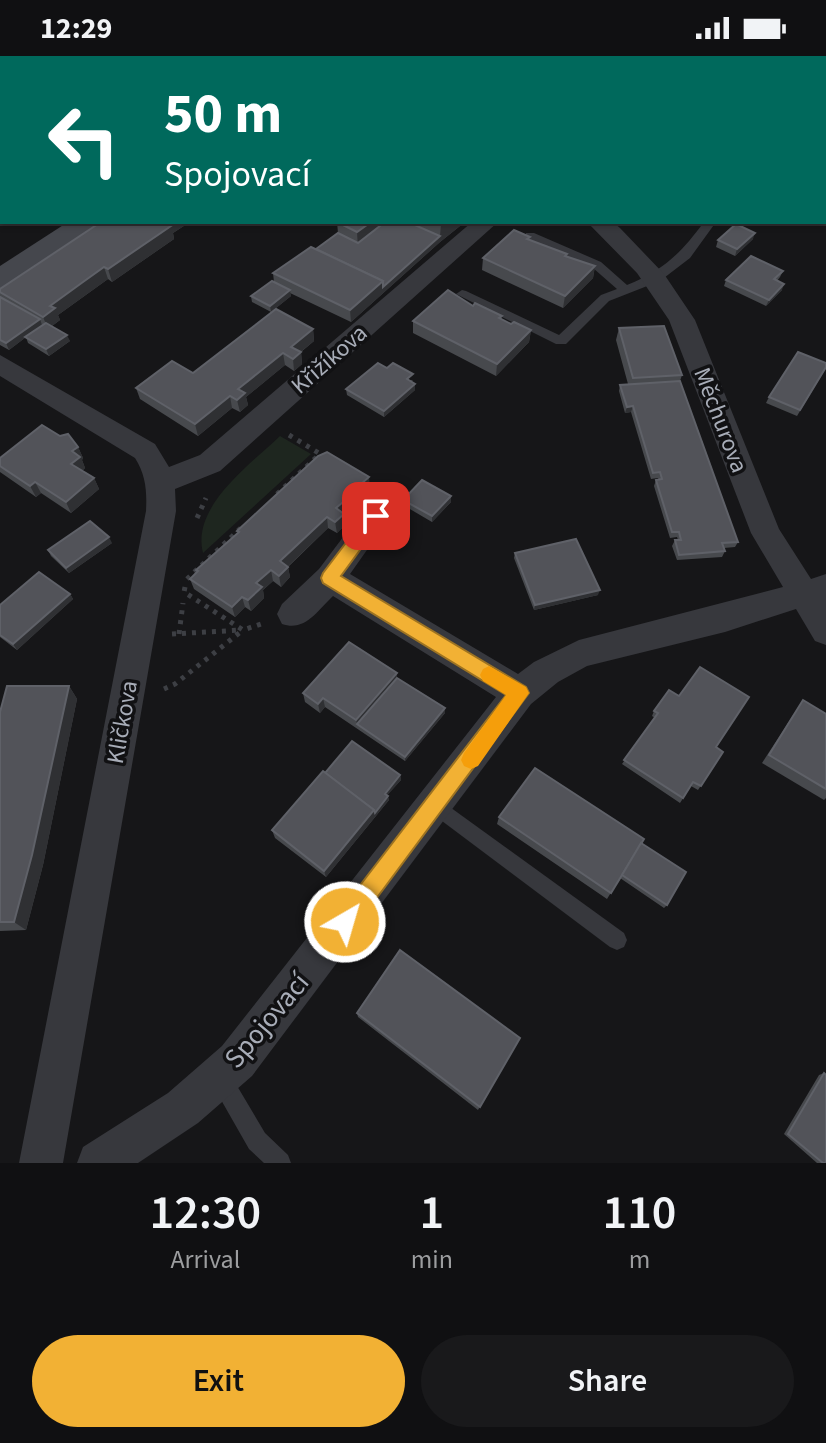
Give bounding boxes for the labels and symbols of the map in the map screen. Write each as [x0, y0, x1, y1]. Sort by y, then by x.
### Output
street label: Křižíkova [283, 316, 375, 403]
street label: Měchurova [684, 362, 757, 478]
pin [342, 482, 410, 550]
street label: Kličkova [98, 678, 147, 767]
position arrow [303, 880, 387, 964]
street label: Spojovací [215, 963, 319, 1077]

